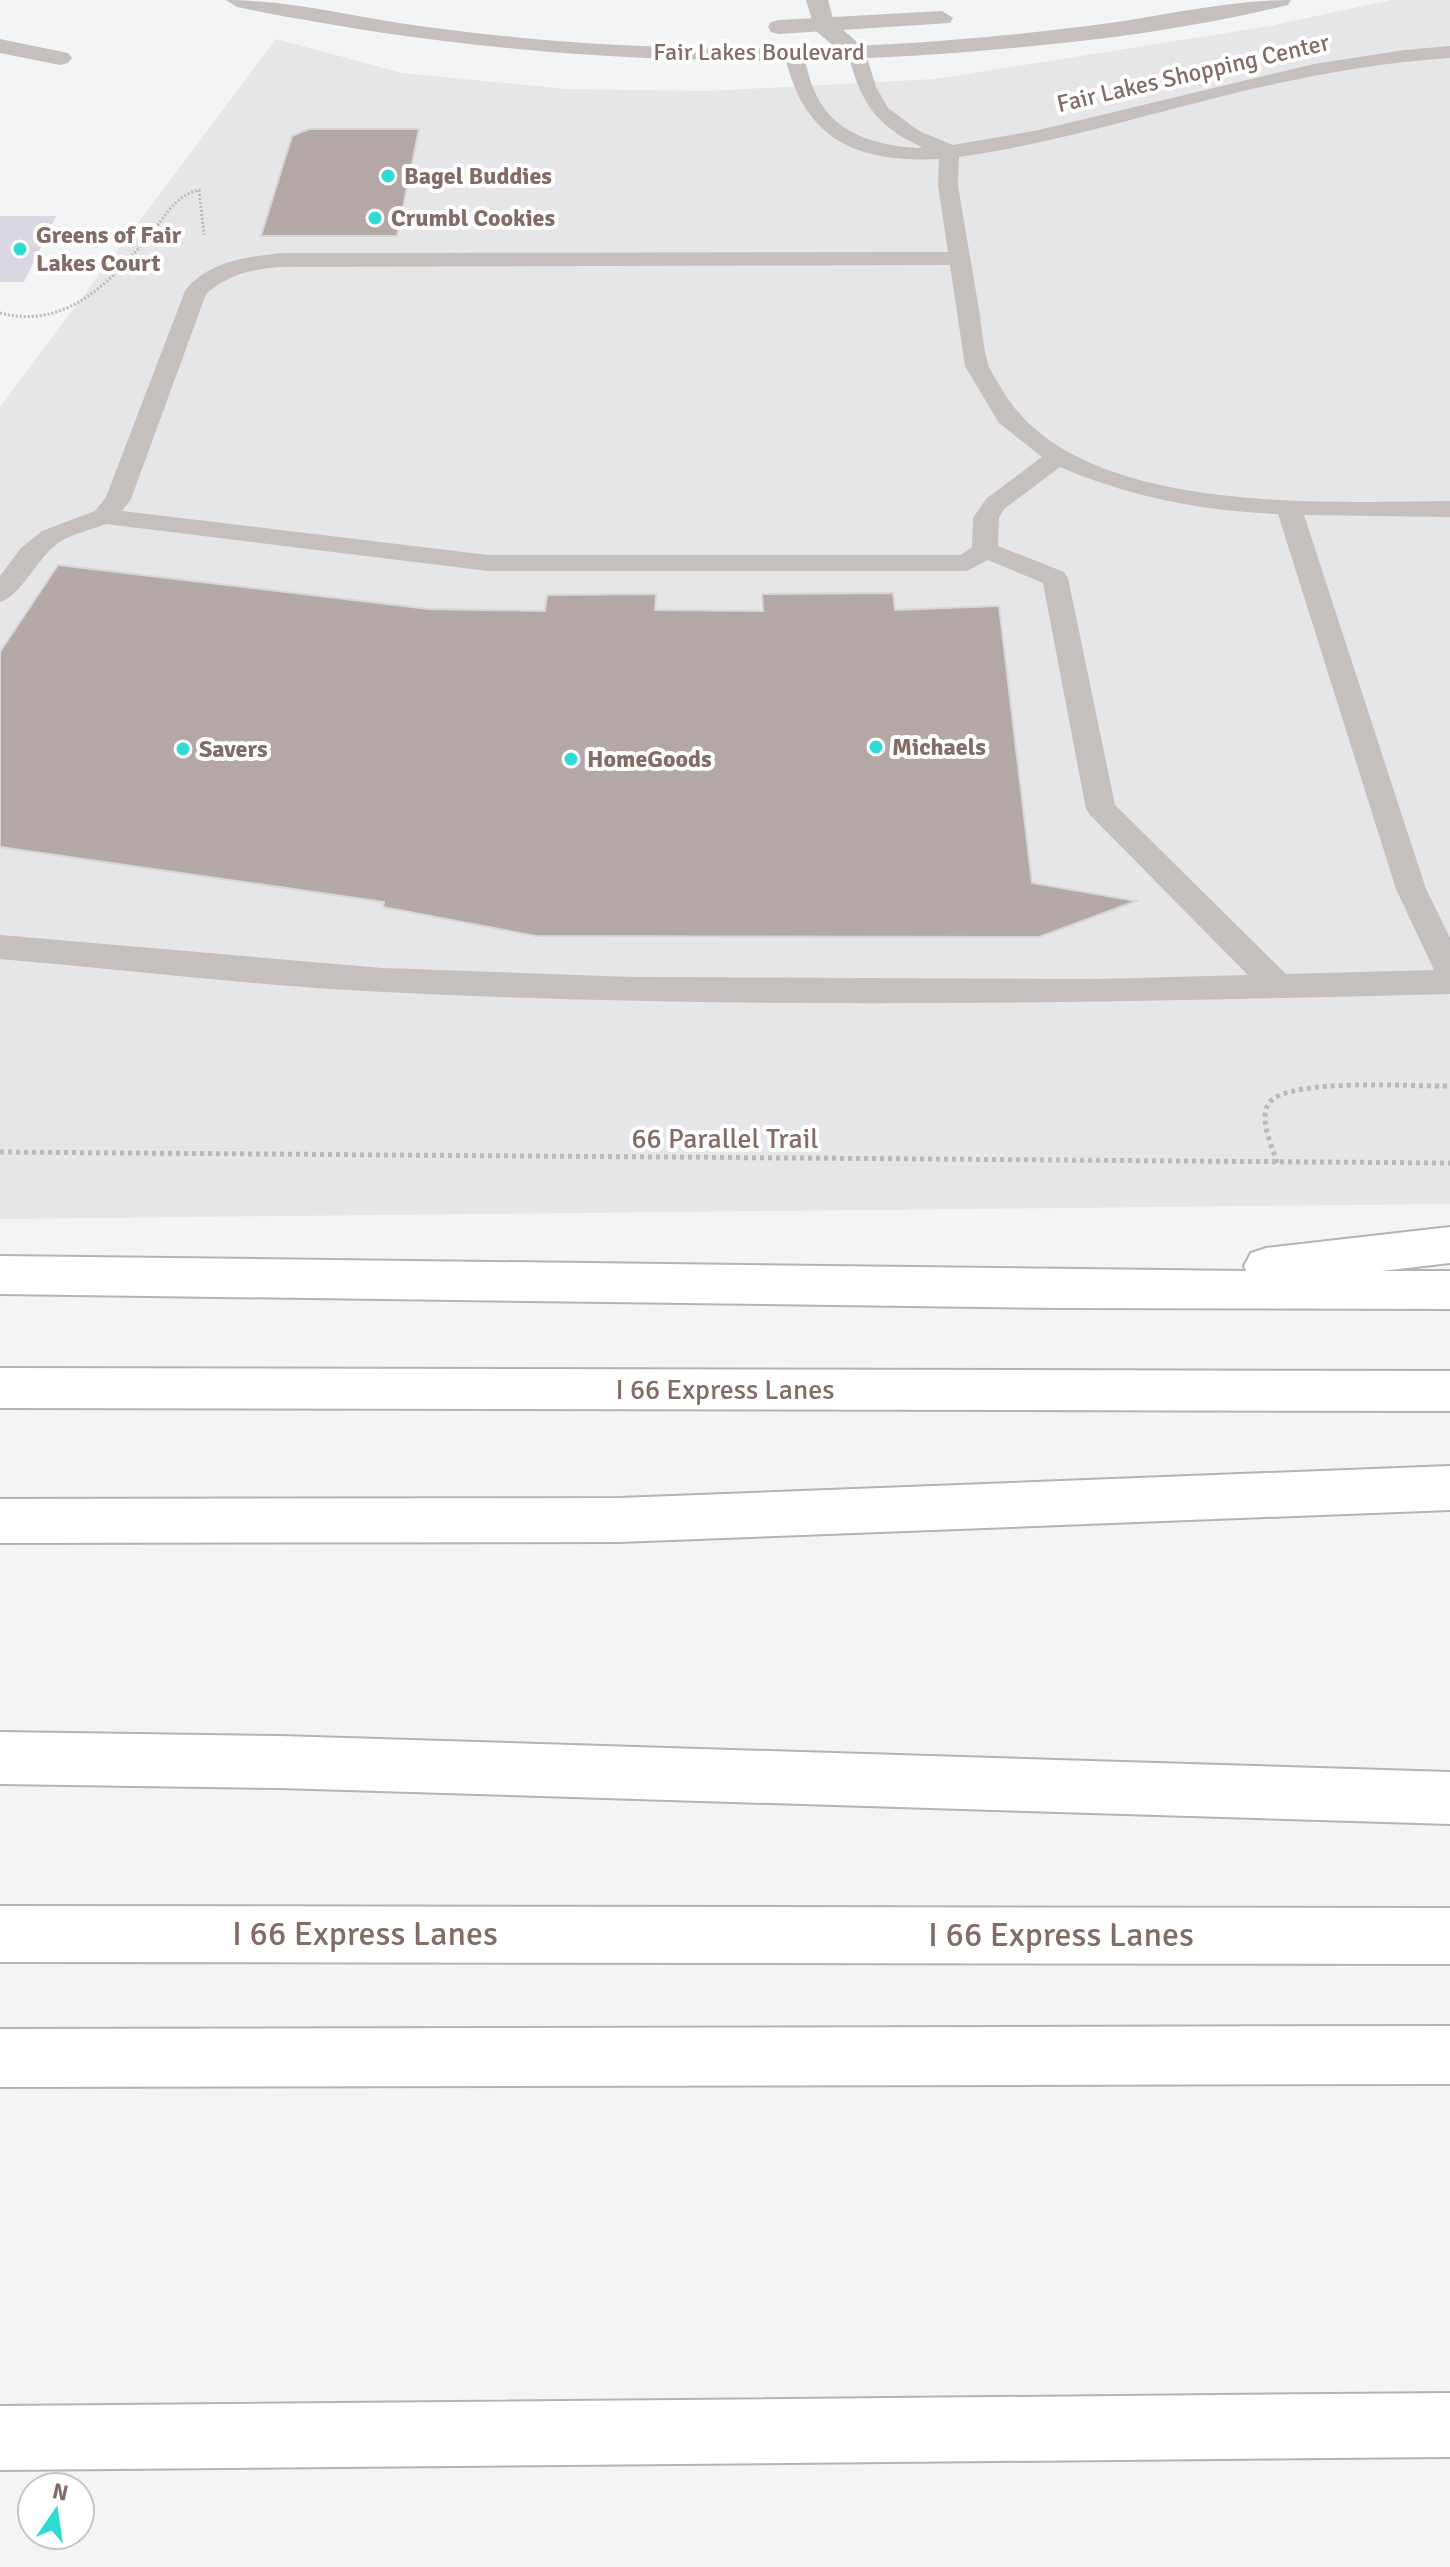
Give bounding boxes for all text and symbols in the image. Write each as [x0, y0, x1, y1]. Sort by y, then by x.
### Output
street label: Fair Lakes Shopping Center [1054, 27, 1332, 119]
street label: Fair Lakes Boulevard [653, 37, 865, 67]
place label: Bagel Buddies [404, 161, 552, 191]
marker: Bagel Buddies [379, 167, 397, 185]
place label: Crumbl Cookies [391, 203, 556, 233]
marker: Crumbl Cookies [366, 209, 384, 227]
place label: Greens of Fair Lakes Court [36, 220, 182, 278]
marker: Greens of Fair Lakes Court [11, 240, 29, 258]
place label: Michaels [892, 732, 986, 762]
place label: Savers [199, 734, 268, 764]
marker: Michaels [867, 738, 885, 756]
marker: Savers [174, 740, 192, 758]
place label: HomeGoods [587, 744, 712, 774]
marker: HomeGoods [562, 750, 580, 768]
street label: 66 Parallel Trail [632, 1122, 819, 1156]
street label: I 66 Express Lanes [616, 1373, 834, 1407]
street label: I 66 Express Lanes [232, 1913, 498, 1955]
street label: I 66 Express Lanes [928, 1914, 1194, 1956]
north arrow [16, 2471, 96, 2551]
text: N [50, 2477, 71, 2507]

